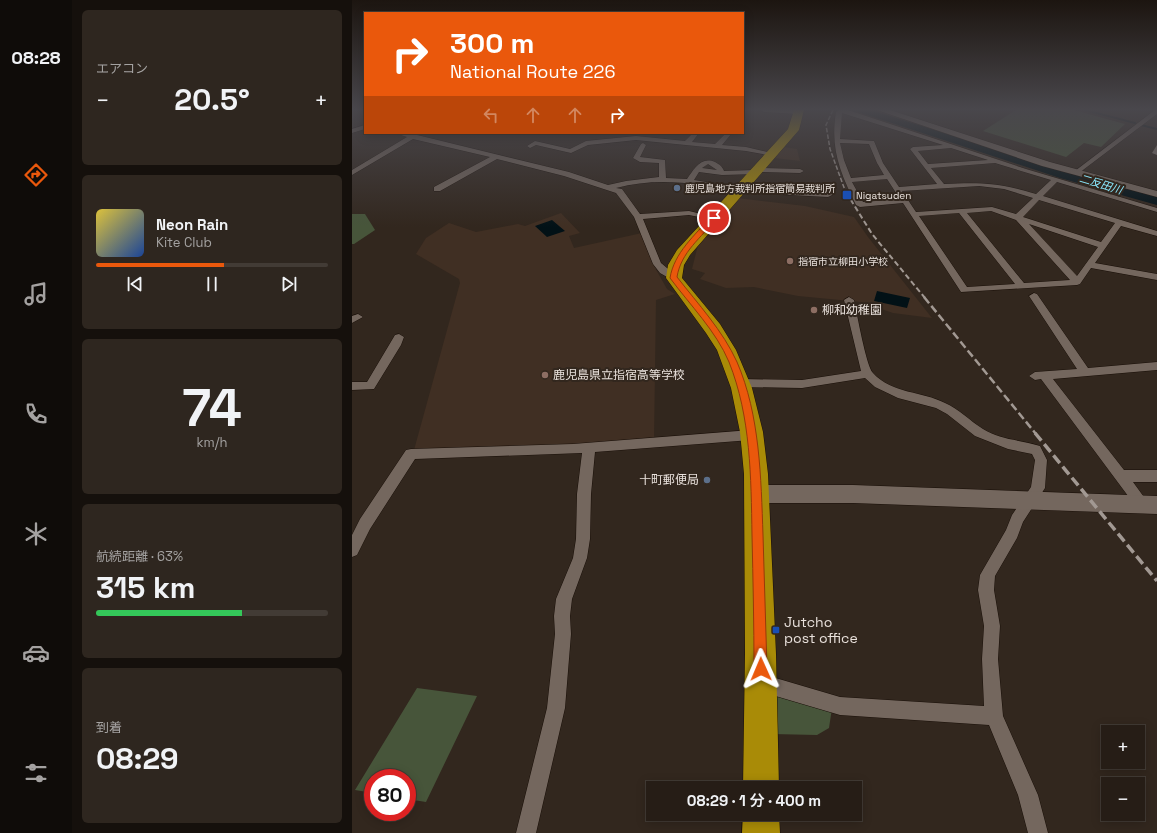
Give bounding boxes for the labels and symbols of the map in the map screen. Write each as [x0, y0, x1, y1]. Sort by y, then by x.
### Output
water label: 二反田川 [1078, 171, 1125, 197]
place label: 鹿児島地方裁判所指宿簡易裁判所 [685, 182, 835, 195]
marker: 鹿児島地方裁判所指宿簡易裁判所 [672, 183, 682, 193]
marker: Nigatsuden [841, 189, 853, 201]
place label: Nigatsuden [856, 189, 911, 202]
pin [697, 201, 731, 235]
place label: 指宿市立柳田小学校 [798, 255, 888, 268]
marker: 指宿市立柳田小学校 [785, 256, 795, 266]
place label: 柳和幼稚園 [822, 302, 882, 318]
marker: 柳和幼稚園 [809, 305, 819, 315]
place label: 鹿児島県立指宿高等学校 [553, 367, 685, 383]
marker: 鹿児島県立指宿高等学校 [540, 370, 550, 380]
place label: 十町郵便局 [639, 472, 699, 488]
marker: 十町郵便局 [702, 475, 712, 485]
place label: Jutcho post office [784, 613, 858, 647]
marker: Jutcho post office [771, 625, 781, 635]
position arrow [740, 648, 782, 690]
speed limit sign: 80 [364, 769, 416, 821]

